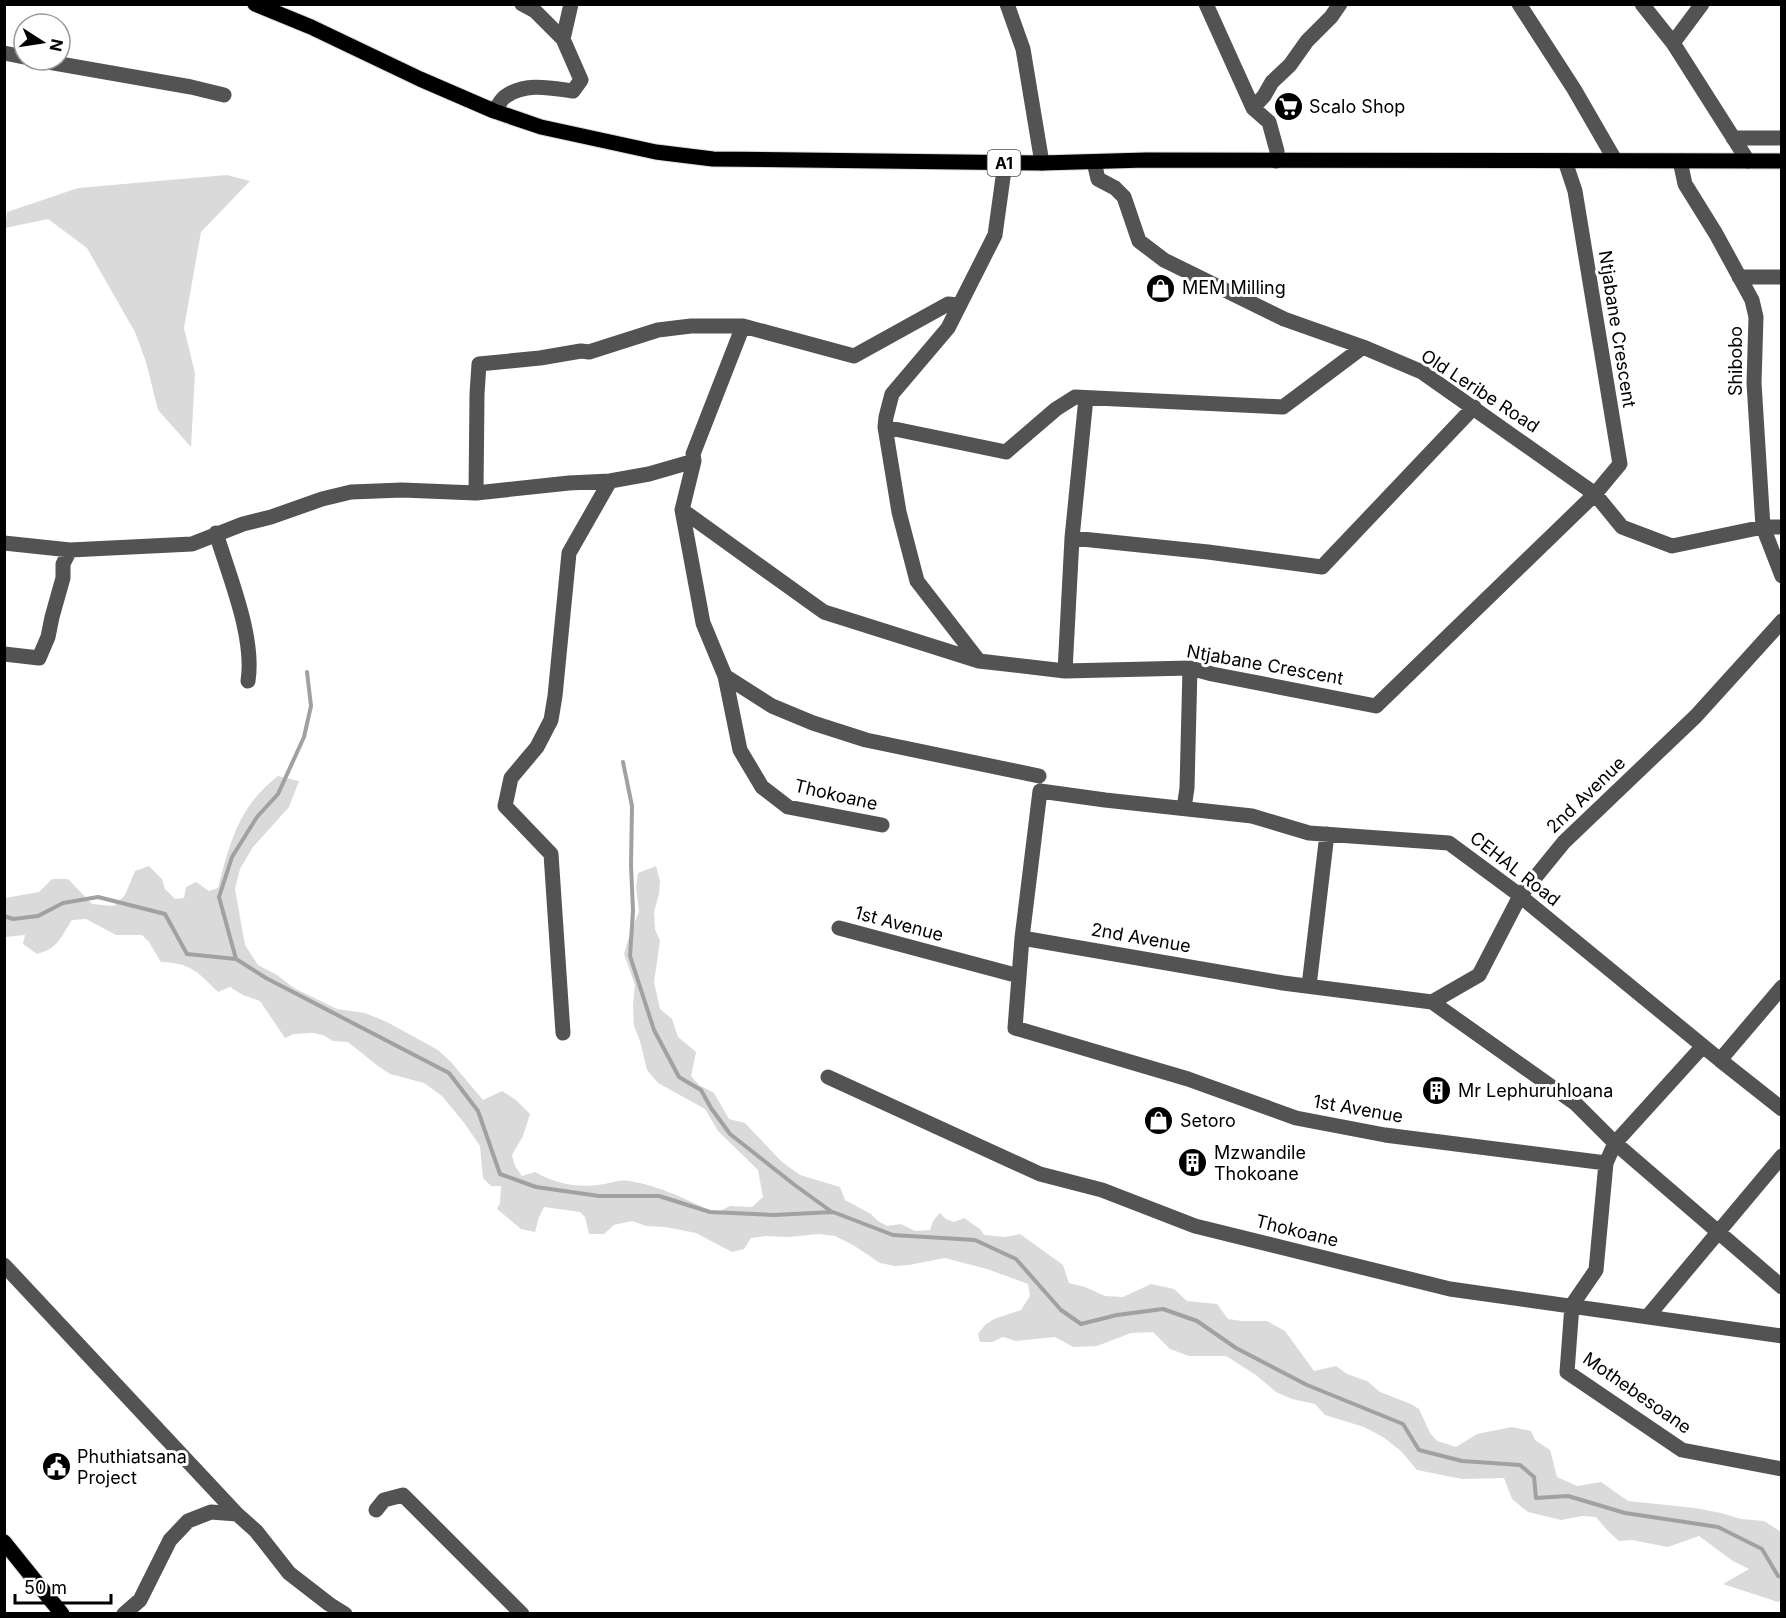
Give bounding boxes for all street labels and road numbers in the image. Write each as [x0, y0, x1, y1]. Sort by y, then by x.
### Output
road number: A1 [988, 150, 1020, 176]
street label: Ntjabane Crescent [1595, 249, 1640, 409]
street label: Shibobo [1725, 326, 1746, 396]
street label: Old Leribe Road [1417, 345, 1543, 437]
street label: Ntjabane Crescent [1185, 640, 1345, 689]
street label: 2nd Avenue [1542, 752, 1629, 837]
street label: Thokoane [792, 775, 880, 814]
street label: CEHAL Road [1466, 827, 1564, 910]
street label: 1st Avenue [852, 902, 946, 945]
street label: 2nd Avenue [1090, 918, 1193, 957]
street label: 1st Avenue [1311, 1090, 1405, 1127]
street label: Thokoane [1253, 1210, 1341, 1251]
street label: Mothebesoane [1579, 1347, 1695, 1438]

